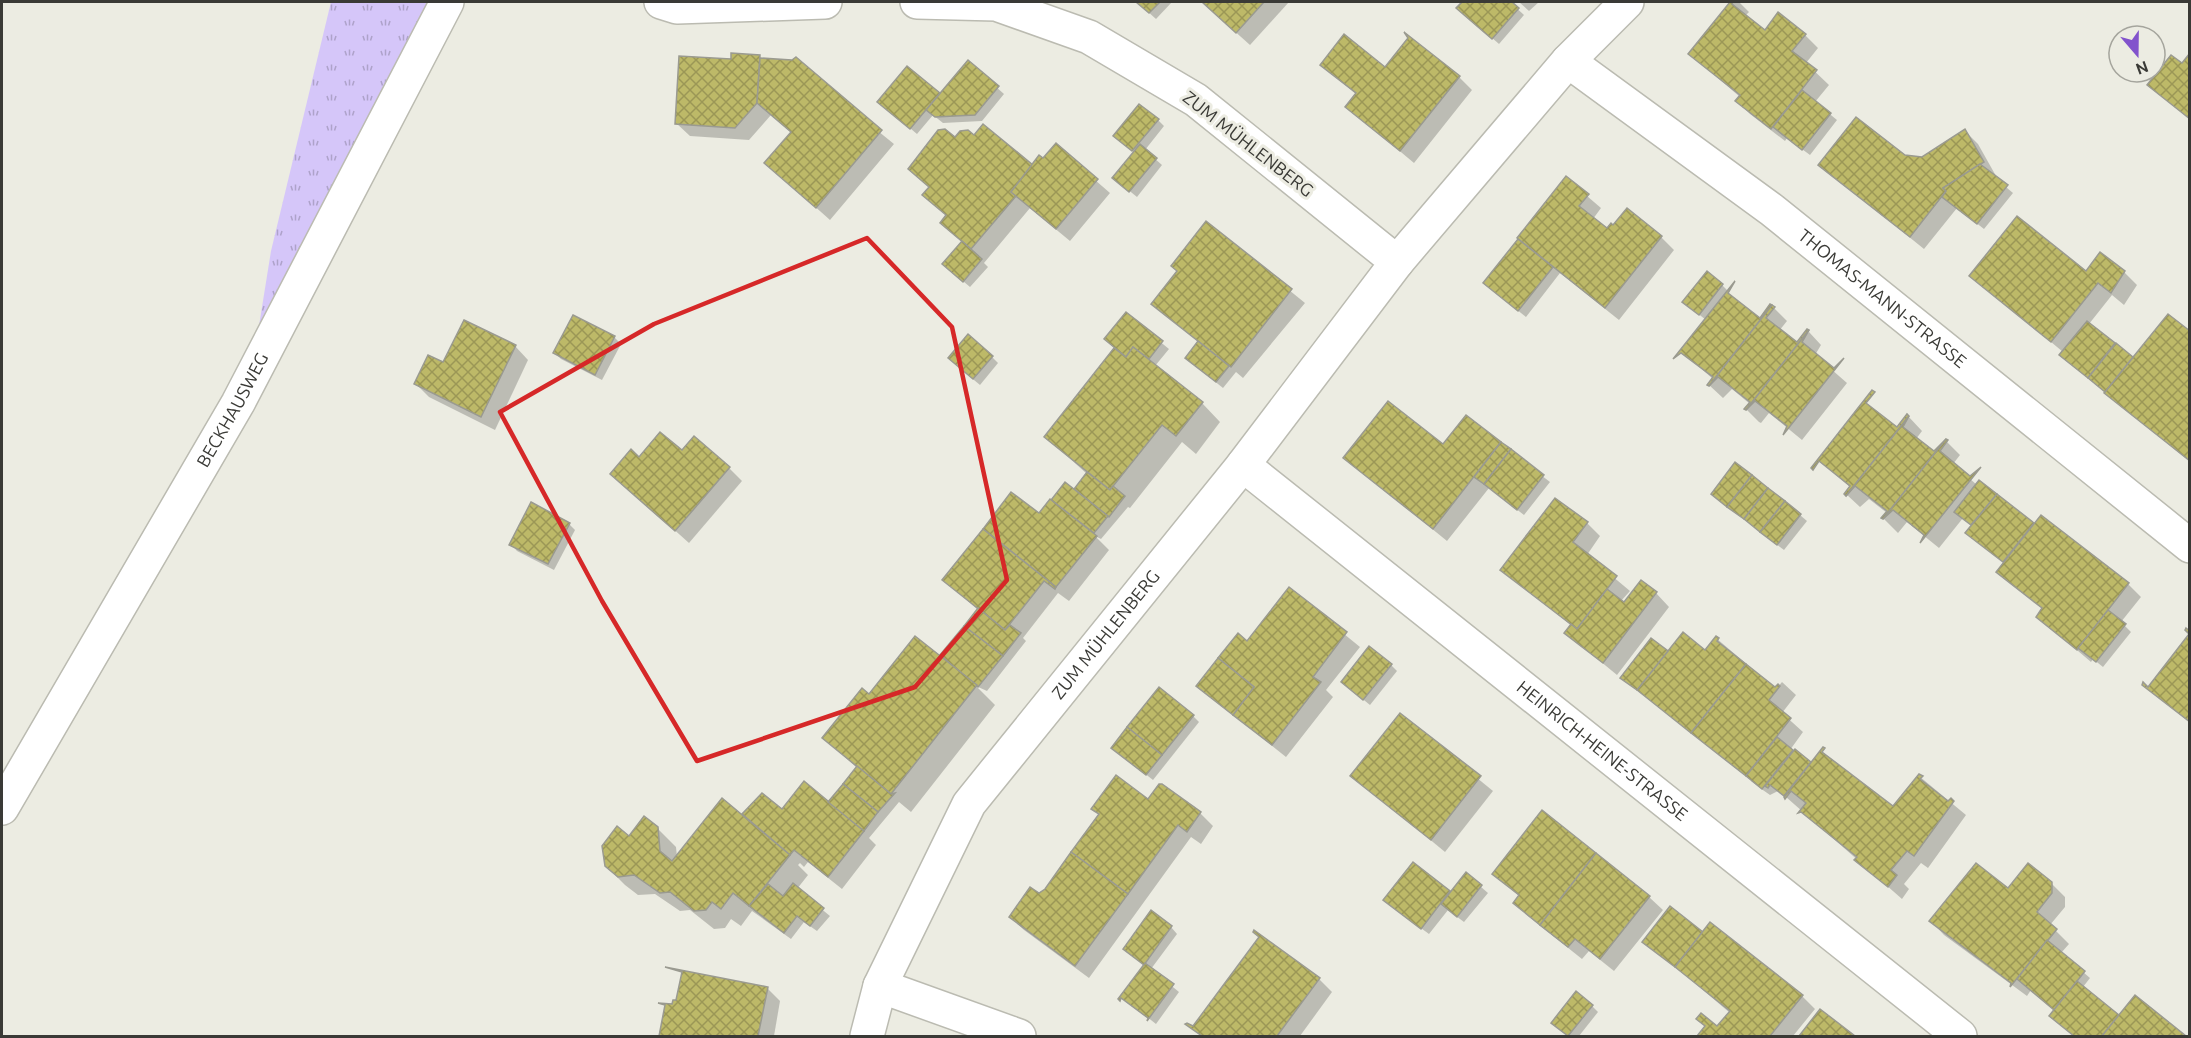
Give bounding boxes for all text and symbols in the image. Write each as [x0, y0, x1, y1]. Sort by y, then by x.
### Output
north arrow [2107, 24, 2167, 84]
text: N [2133, 58, 2151, 79]
street label: ZUM MÜHLENBERG [1180, 86, 1318, 200]
street label: THOMAS-MANN-STRASSE [1795, 224, 1971, 371]
street label: BECKHAUSWEG [192, 349, 271, 470]
street label: ZUM MÜHLENBERG [1047, 566, 1163, 702]
street label: HEINRICH-HEINE-STRASSE [1513, 676, 1692, 824]

